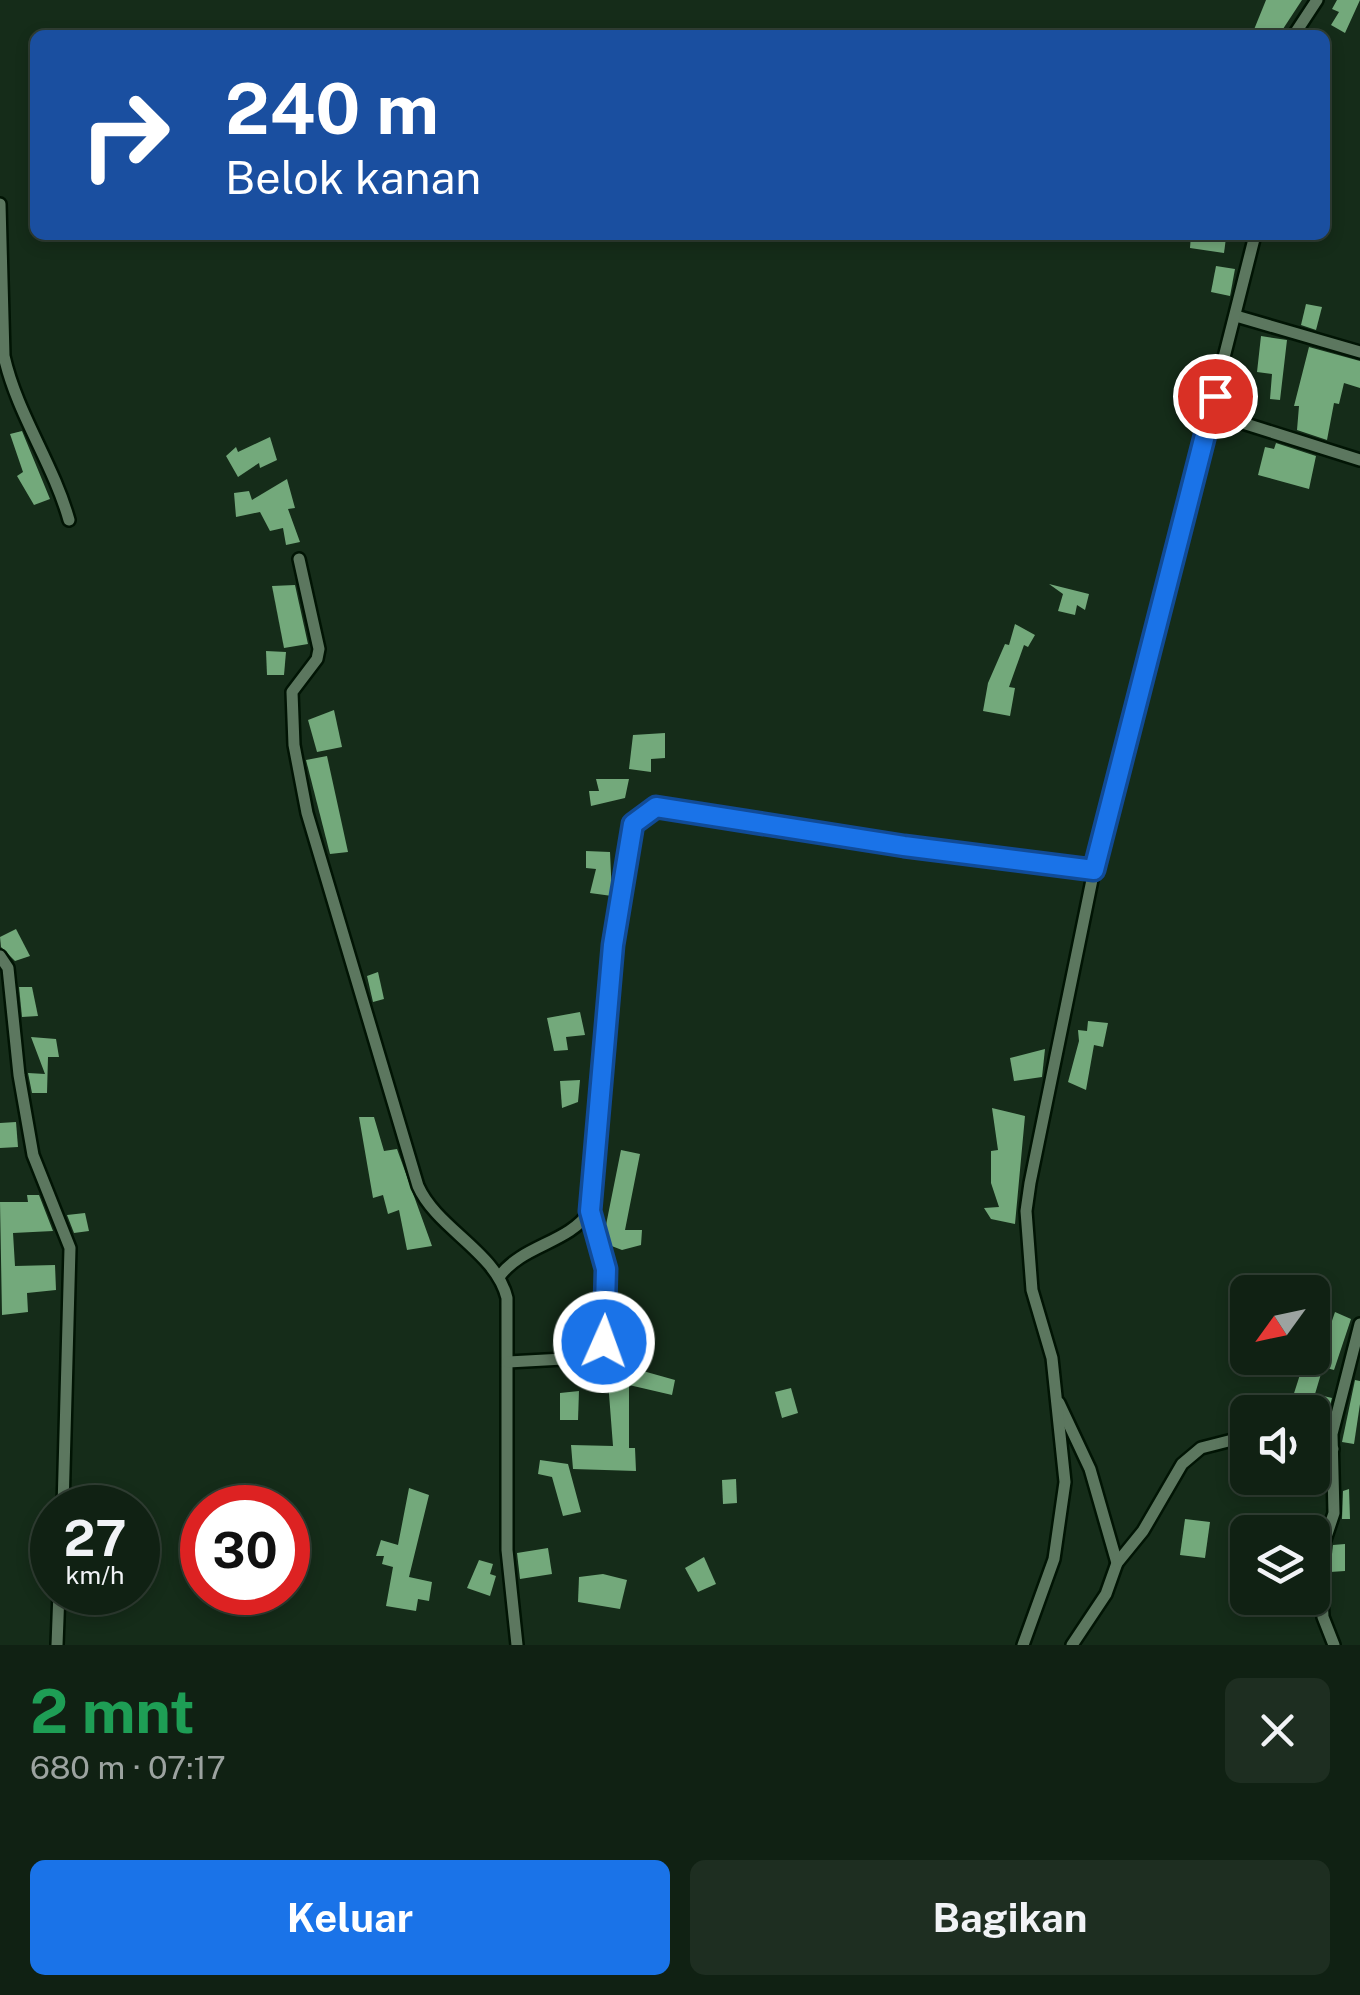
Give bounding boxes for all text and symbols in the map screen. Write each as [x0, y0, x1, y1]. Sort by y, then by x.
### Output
text: 240 m [225, 67, 439, 150]
icon: right [60, 70, 190, 200]
text: Belok kanan [225, 151, 481, 204]
pin [1173, 354, 1258, 439]
icon: arrive [1188, 369, 1243, 424]
north arrow [1230, 1275, 1330, 1375]
map controls [1230, 1275, 1330, 1615]
position arrow [552, 1290, 656, 1394]
button: sound [1230, 1395, 1330, 1495]
speed limit sign: 30 [180, 1485, 310, 1615]
text: 27 [63, 1508, 127, 1567]
button: layers [1230, 1515, 1330, 1615]
text: km/h [66, 1560, 124, 1590]
text: 2 mnt [30, 1676, 195, 1747]
button: close [1225, 1678, 1330, 1783]
text: 680 m · 07:17 [30, 1749, 226, 1786]
button: Keluar [30, 1860, 670, 1975]
button: Bagikan [690, 1860, 1330, 1975]

